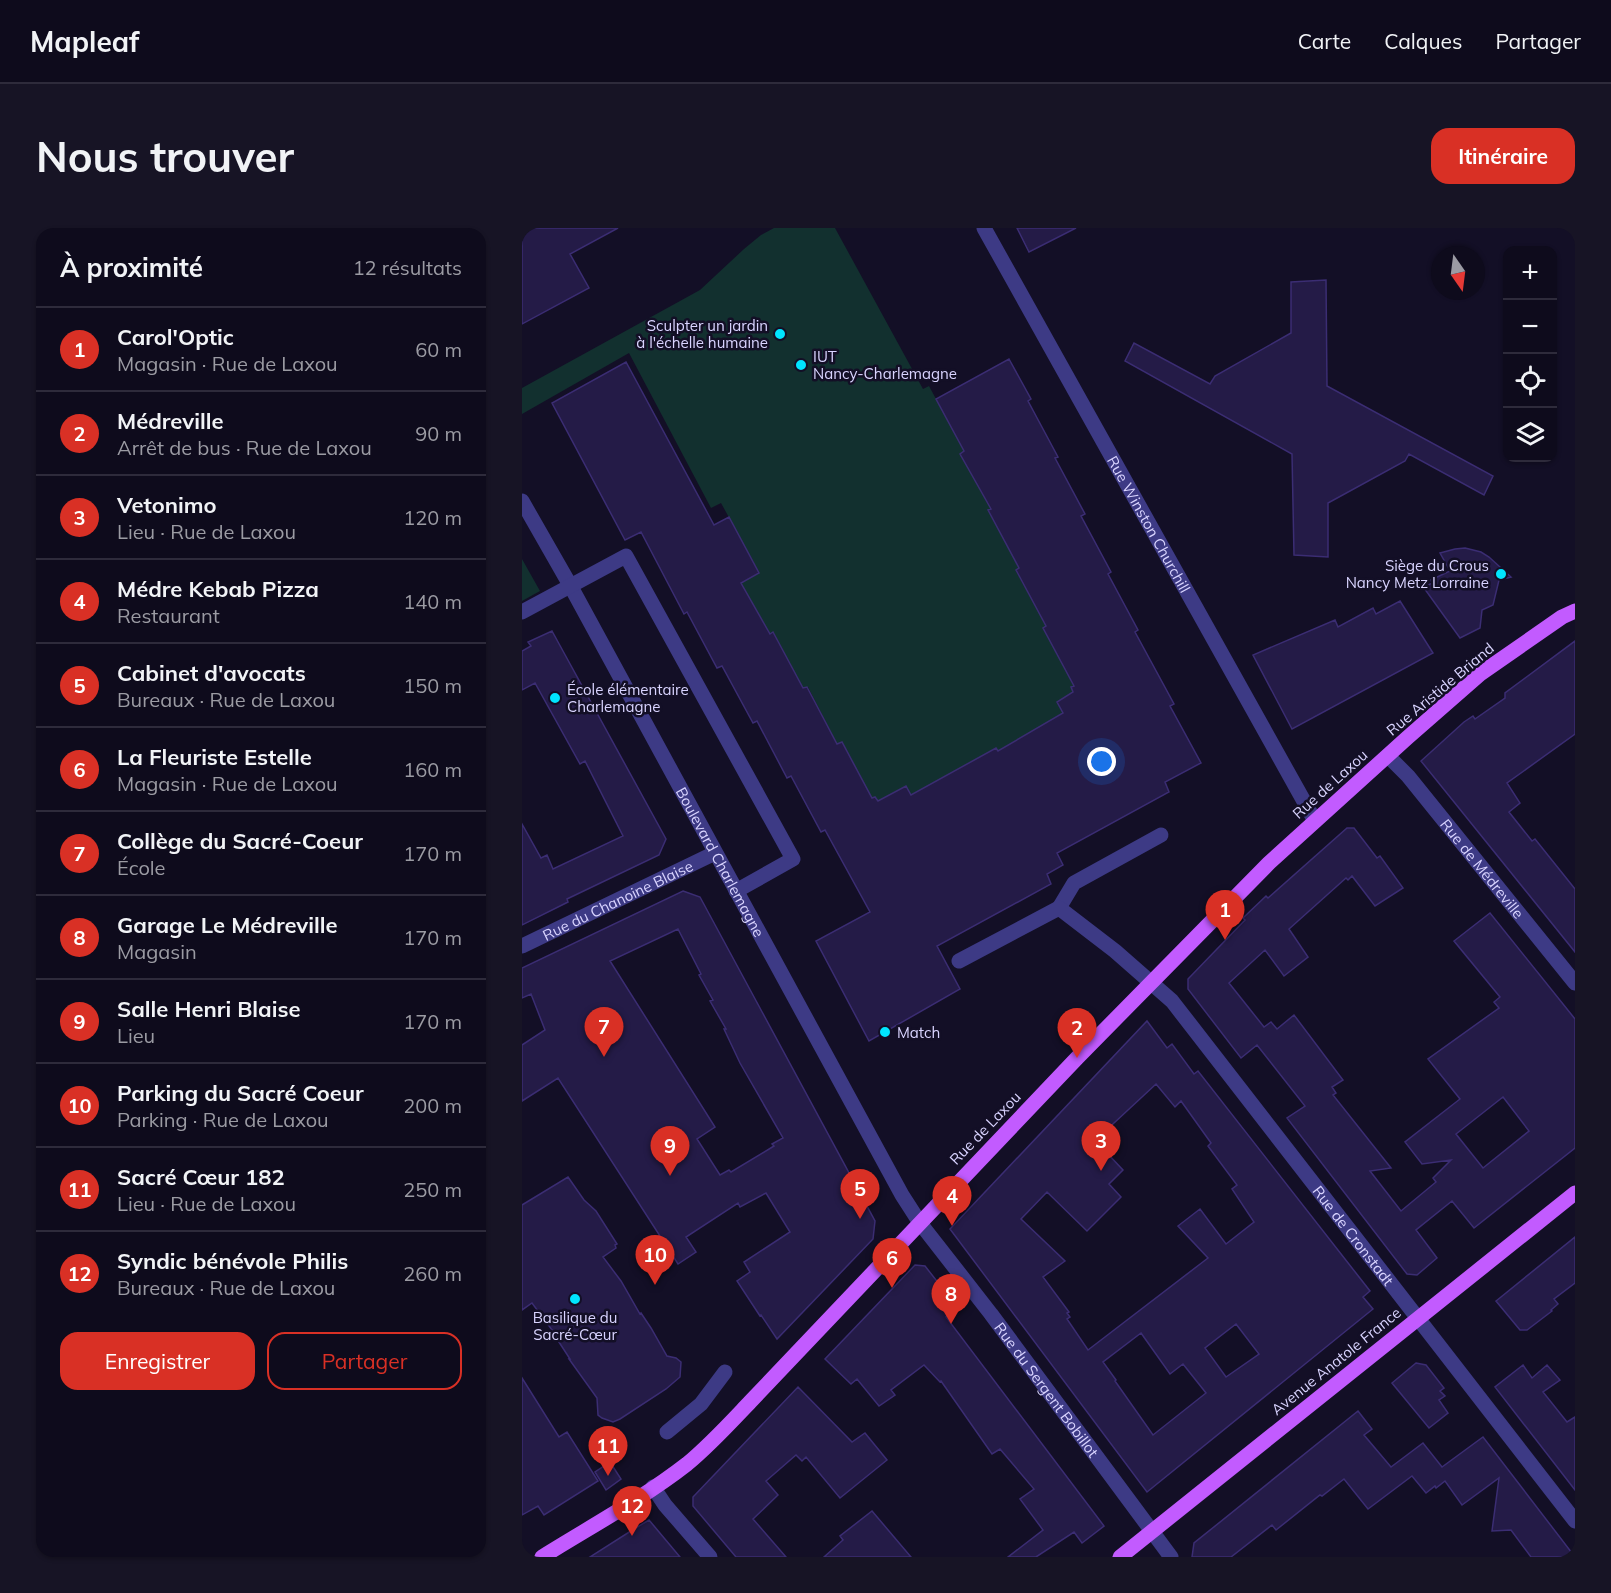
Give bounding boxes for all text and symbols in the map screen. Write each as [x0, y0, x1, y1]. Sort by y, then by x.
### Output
text: Mapleaf [30, 24, 139, 59]
text: Carte [1298, 28, 1351, 54]
text: Calques [1384, 28, 1462, 54]
text: Partager [1495, 28, 1581, 54]
button: Itinéraire [1431, 128, 1575, 184]
text: Nous trouver [36, 130, 294, 183]
north arrow [1431, 246, 1485, 300]
map controls [1503, 246, 1557, 462]
button: + [1503, 246, 1557, 300]
text: À proximité [60, 251, 203, 284]
text: 12 résultats [353, 255, 462, 280]
button: − [1503, 300, 1557, 354]
place label: Sculpter un jardin à l'échelle humaine [636, 316, 768, 352]
text: Carol'Optic [117, 323, 234, 351]
marker: Sculpter un jardin à l'échelle humaine [773, 327, 787, 341]
text: 1 [74, 337, 86, 362]
text: 60 m [415, 337, 462, 362]
place label: IUT Nancy-Charlemagne [813, 347, 957, 383]
text: Magasin · Rue de Laxou [117, 351, 338, 376]
button: locate [1503, 354, 1557, 408]
marker: IUT Nancy-Charlemagne [794, 358, 808, 372]
text: Médreville [117, 407, 223, 435]
button: layers [1503, 408, 1557, 462]
text: 2 [74, 421, 86, 446]
text: 90 m [415, 421, 462, 446]
text: Arrêt de bus · Rue de Laxou [117, 435, 372, 460]
street label: Rue Winston Churchill [1103, 452, 1195, 596]
text: Vetonimo [117, 491, 217, 519]
text: 3 [74, 505, 86, 530]
text: 120 m [403, 505, 462, 530]
text: Lieu · Rue de Laxou [117, 519, 296, 544]
place label: Siège du Crous Nancy Metz Lorraine [1346, 556, 1489, 592]
marker: Siège du Crous Nancy Metz Lorraine [1494, 567, 1508, 581]
text: Médre Kebab Pizza [117, 575, 319, 603]
text: 4 [74, 589, 86, 614]
text: 140 m [403, 589, 462, 614]
text: Restaurant [117, 603, 220, 628]
street label: Rue Aristide Briand [1382, 639, 1498, 739]
text: Cabinet d'avocats [117, 659, 306, 687]
text: 5 [74, 673, 86, 698]
text: 150 m [403, 673, 462, 698]
place label: École élémentaire Charlemagne [567, 680, 689, 716]
text: Bureaux · Rue de Laxou [117, 687, 335, 712]
marker: École élémentaire Charlemagne [548, 691, 562, 705]
text: La Fleuriste Estelle [117, 743, 312, 771]
street label: Rue de Laxou [1289, 745, 1371, 823]
your location [1087, 747, 1116, 776]
text: 6 [74, 757, 86, 782]
text: 160 m [403, 757, 462, 782]
text: Magasin · Rue de Laxou [117, 771, 338, 796]
street label: Boulevard Charlemagne [672, 784, 769, 940]
street label: Rue de Médreville [1437, 815, 1528, 922]
text: Collège du Sacré-Coeur [117, 827, 363, 855]
text: 7 [74, 841, 86, 866]
text: 170 m [403, 841, 462, 866]
text: École [117, 855, 165, 880]
street label: Rue du Chanoine Blaise [539, 856, 696, 944]
pin: 1 [1206, 890, 1244, 940]
text: Garage Le Médreville [117, 911, 338, 939]
text: 8 [74, 925, 86, 950]
text: 170 m [403, 925, 462, 950]
text: Magasin [117, 939, 197, 964]
text: Salle Henri Blaise [117, 995, 301, 1023]
pin: 7 [584, 1008, 623, 1057]
pin: 2 [1058, 1008, 1096, 1058]
text: 9 [74, 1009, 86, 1034]
text: 170 m [403, 1009, 462, 1034]
text: Lieu [117, 1023, 155, 1048]
place label: Match [897, 1023, 940, 1042]
marker: Match [878, 1025, 892, 1039]
text: Parking du Sacré Coeur [117, 1079, 364, 1107]
street label: Rue de Laxou [945, 1087, 1025, 1169]
text: 10 [68, 1093, 92, 1118]
text: 200 m [403, 1093, 462, 1118]
text: Parking · Rue de Laxou [117, 1107, 329, 1132]
pin: 3 [1082, 1122, 1120, 1171]
pin: 9 [650, 1126, 690, 1176]
text: Sacré Cœur 182 [117, 1163, 285, 1191]
pin: 5 [840, 1170, 880, 1219]
pin: 4 [932, 1176, 972, 1226]
text: 11 [68, 1177, 92, 1202]
text: 250 m [403, 1177, 462, 1202]
street label: Rue de Cronstadt [1309, 1182, 1398, 1289]
text: Lieu · Rue de Laxou [117, 1191, 296, 1216]
pin: 10 [636, 1236, 674, 1285]
pin: 6 [872, 1238, 911, 1288]
text: Syndic bénévole Philis [117, 1247, 348, 1275]
text: 12 [68, 1261, 92, 1286]
text: 260 m [403, 1261, 462, 1286]
pin: 8 [932, 1274, 970, 1324]
text: Bureaux · Rue de Laxou [117, 1275, 335, 1300]
marker: Basilique du Sacré-Cœur [568, 1292, 582, 1306]
street label: Avenue Anatole France [1267, 1303, 1405, 1419]
place label: Basilique du Sacré-Cœur [533, 1308, 617, 1344]
street label: Rue du Sergent Bobillot [991, 1318, 1103, 1461]
button: Enregistrer [60, 1332, 255, 1390]
button: Partager [267, 1332, 462, 1390]
pin: 11 [588, 1426, 628, 1476]
pin: 12 [612, 1486, 652, 1536]

